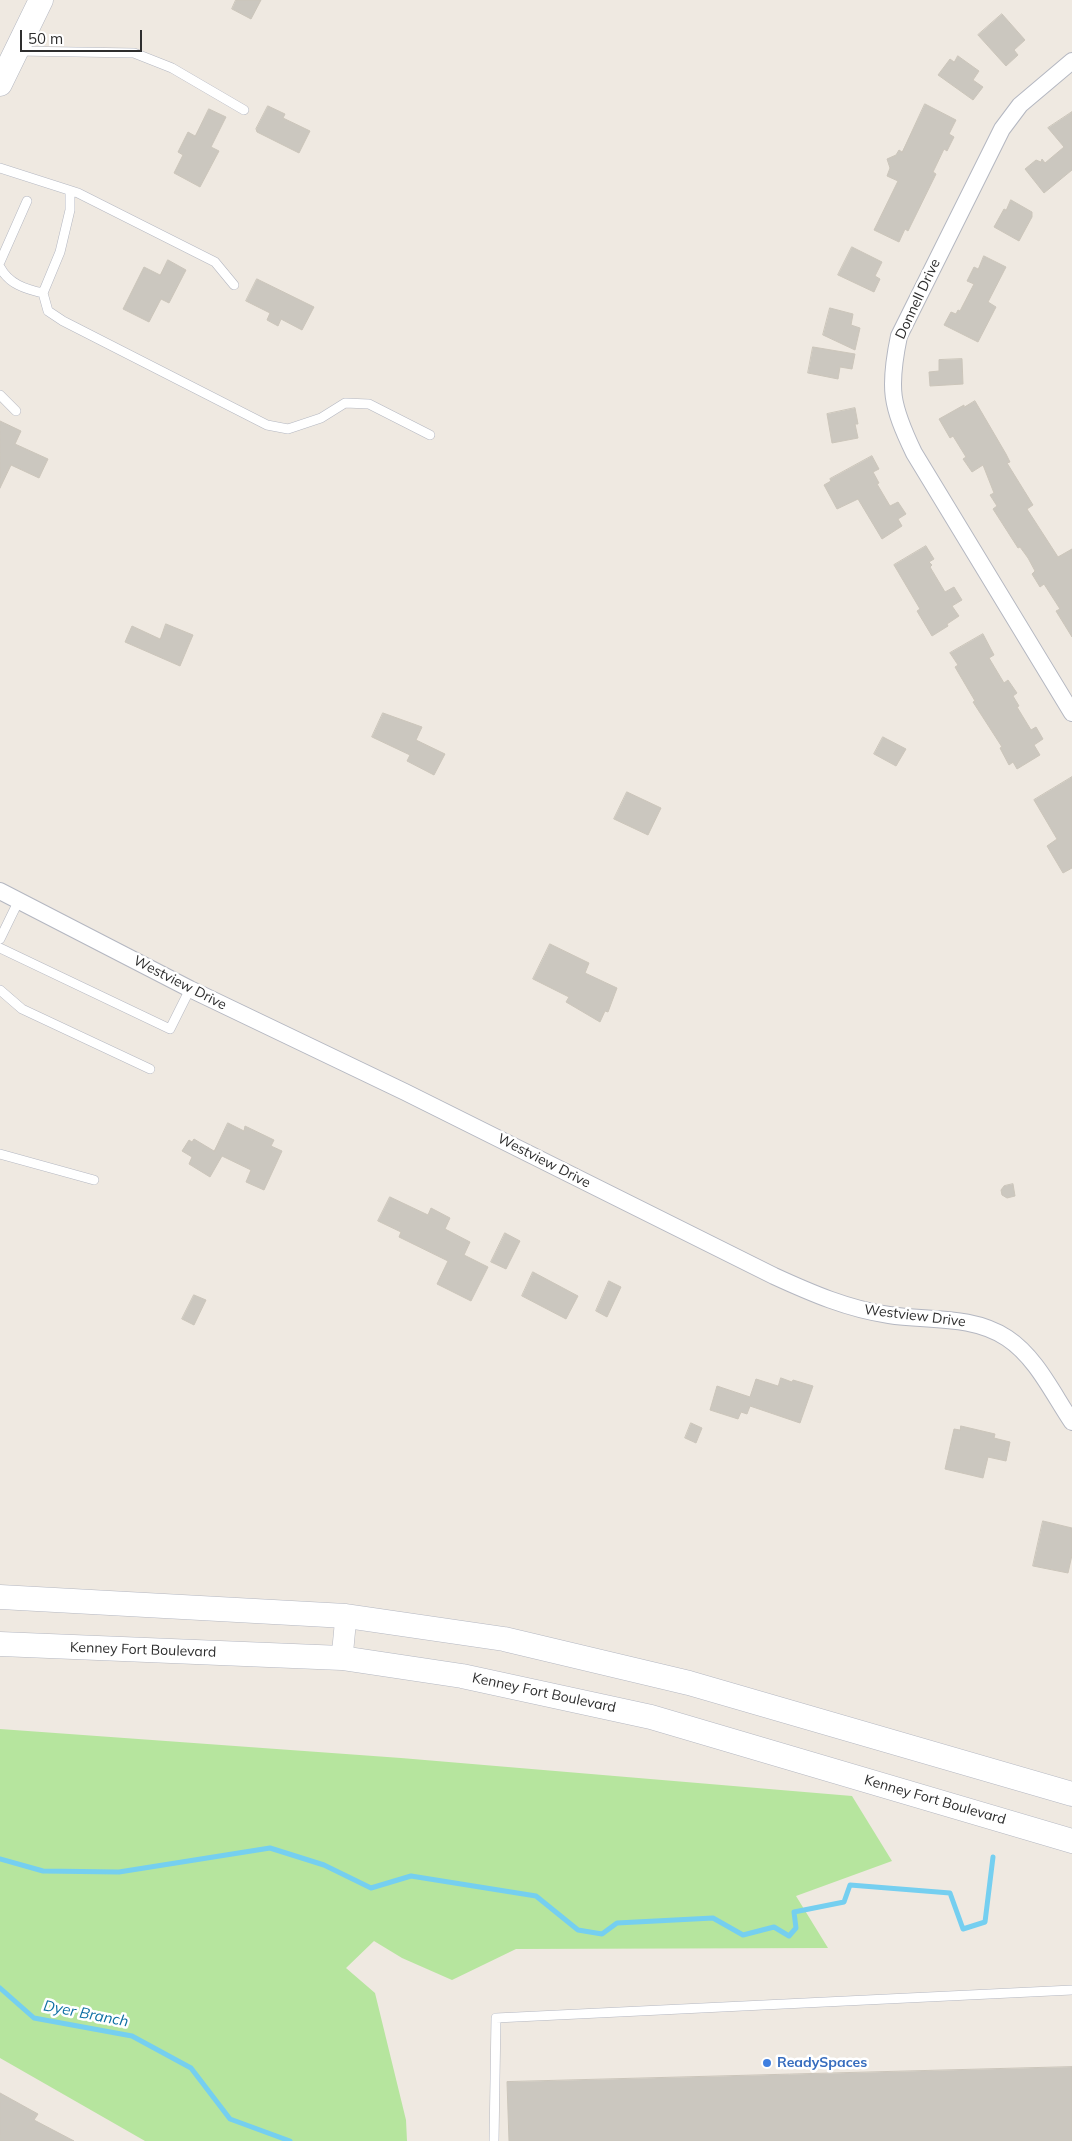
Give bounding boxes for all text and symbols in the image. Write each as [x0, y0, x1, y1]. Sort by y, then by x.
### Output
scale bar [22, 20, 145, 52]
text: 50 m [28, 29, 63, 48]
street label: Donnell Drive [892, 256, 944, 342]
street label: Westview Drive [131, 952, 229, 1014]
street label: Westview Drive [495, 1130, 593, 1192]
street label: Westview Drive [863, 1301, 967, 1331]
street label: Kenney Fort Boulevard [70, 1639, 216, 1661]
street label: Kenney Fort Boulevard [471, 1670, 617, 1716]
street label: Kenney Fort Boulevard [862, 1772, 1008, 1828]
water label: Dyer Branch [42, 1997, 130, 2031]
place label: ReadySpaces [777, 2055, 867, 2071]
marker: ReadySpaces [761, 2057, 773, 2069]

